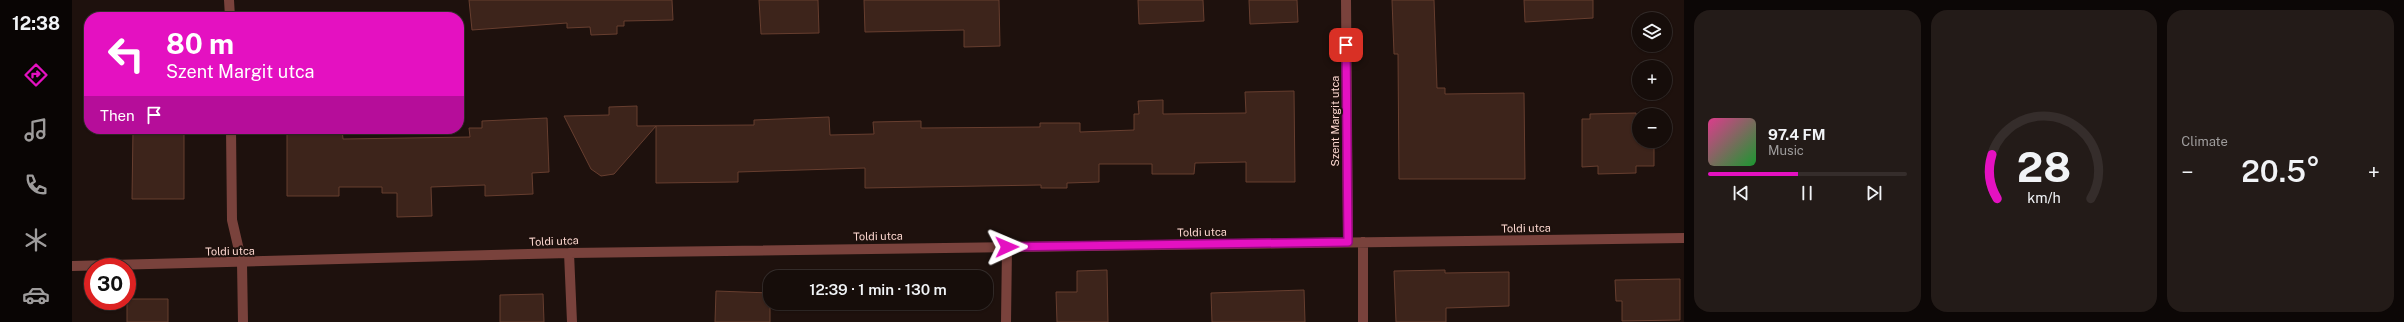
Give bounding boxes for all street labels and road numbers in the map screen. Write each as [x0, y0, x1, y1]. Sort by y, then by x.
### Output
street label: Szent Margit utca [1329, 76, 1341, 166]
street label: Toldi utca [1501, 222, 1551, 234]
street label: Toldi utca [1177, 226, 1227, 238]
street label: Toldi utca [853, 230, 903, 242]
street label: Toldi utca [529, 234, 579, 248]
street label: Toldi utca [205, 245, 255, 257]

